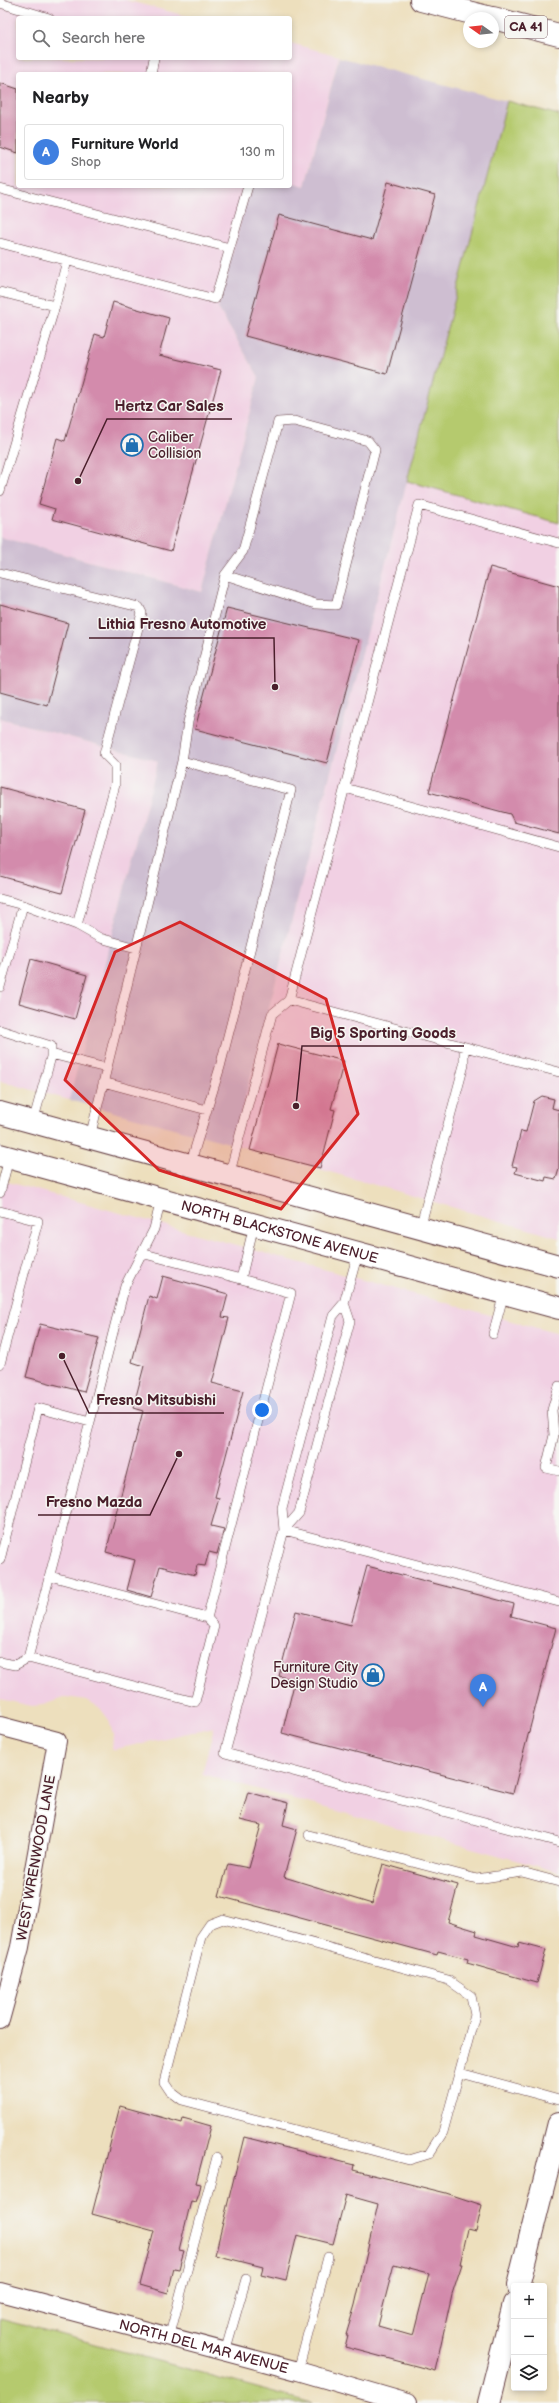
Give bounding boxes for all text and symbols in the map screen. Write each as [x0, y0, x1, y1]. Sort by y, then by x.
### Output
north arrow [463, 12, 499, 48]
search box [16, 16, 292, 60]
road number: CA 41 [505, 16, 547, 38]
icon: search [30, 27, 52, 49]
text: Search here [62, 29, 145, 48]
text: Nearby [32, 88, 89, 108]
text: Furniture World [71, 135, 178, 154]
text: A [42, 144, 50, 160]
text: 130 m [240, 144, 275, 160]
text: Shop [71, 154, 101, 170]
callout: Hertz Car Sales [107, 392, 232, 419]
text: Hertz Car Sales [114, 397, 224, 416]
place label: Caliber Collision [148, 429, 202, 462]
shop icon: Caliber Collision [119, 432, 145, 458]
callout: Lithia Fresno Automotive [89, 611, 274, 638]
text: Lithia Fresno Automotive [98, 615, 267, 634]
callout: Big 5 Sporting Goods [302, 1019, 464, 1046]
text: Big 5 Sporting Goods [310, 1024, 456, 1043]
street label: NORTH BLACKSTONE AVENUE [179, 1196, 380, 1267]
callout: Fresno Mitsubishi [89, 1386, 224, 1413]
text: Fresno Mitsubishi [96, 1391, 216, 1410]
your location [252, 1400, 272, 1420]
callout: Fresno Mazda [38, 1488, 150, 1515]
text: Fresno Mazda [46, 1493, 142, 1512]
place label: Furniture City Design Studio [270, 1659, 359, 1692]
shop icon: Furniture City Design Studio [360, 1662, 386, 1688]
pin: A [470, 1674, 496, 1707]
street label: WEST WRENWOOD LANE [13, 1774, 59, 1942]
map controls [511, 2283, 547, 2391]
button: + [511, 2283, 547, 2319]
street label: NORTH DEL MAR AVENUE [117, 2315, 291, 2377]
button: − [511, 2319, 547, 2355]
button: layers [511, 2355, 547, 2391]

